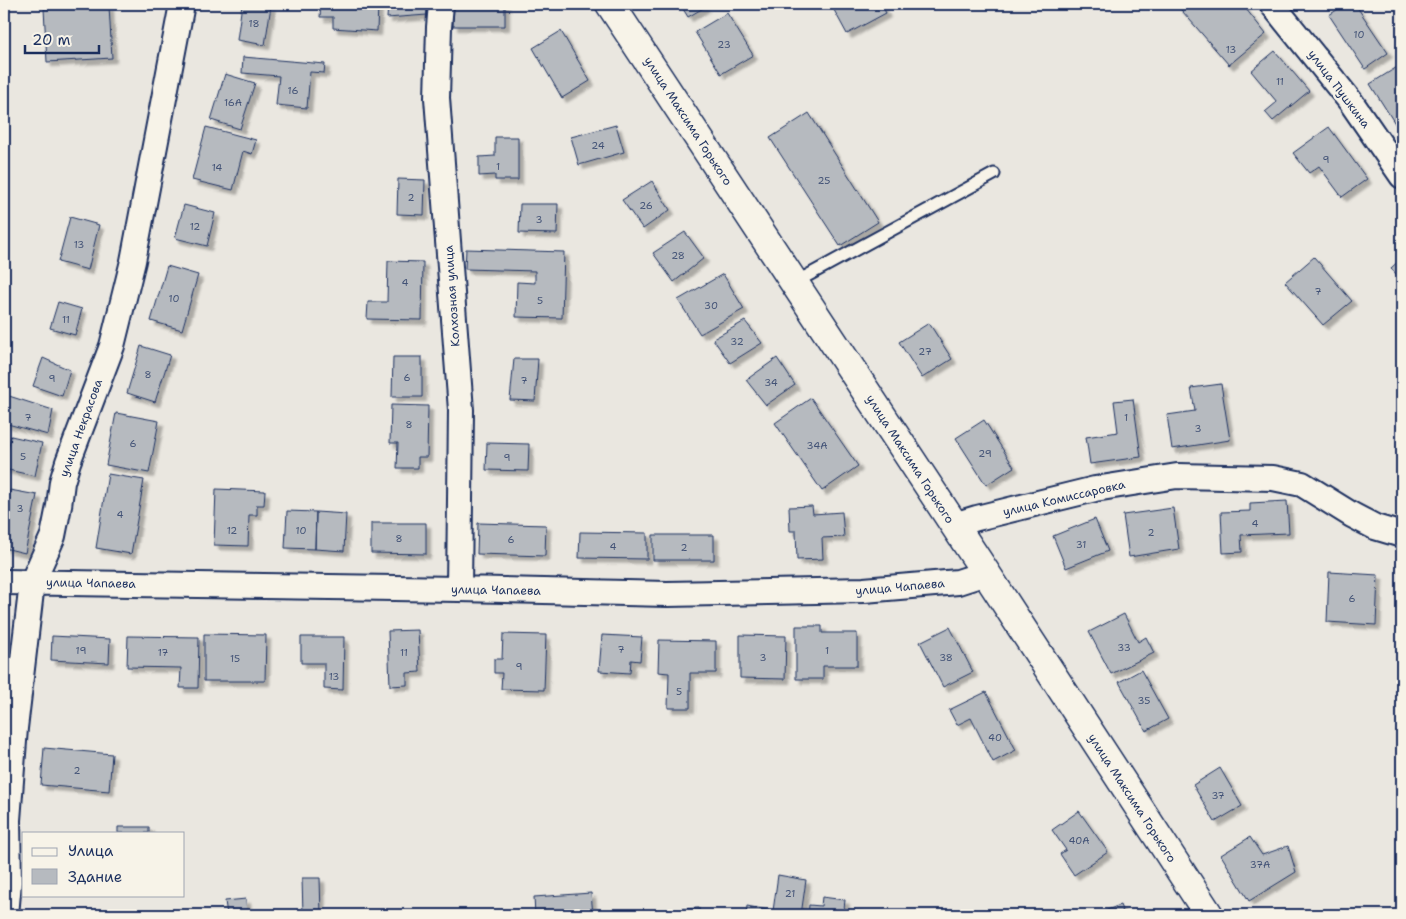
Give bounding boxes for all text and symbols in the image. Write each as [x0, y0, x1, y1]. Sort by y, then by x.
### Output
house number: 18 [248, 17, 260, 30]
scale bar [25, 22, 99, 54]
house number: 10 [1354, 28, 1364, 41]
text: 20 m [32, 30, 71, 50]
house number: 23 [717, 38, 731, 51]
house number: 13 [1226, 43, 1236, 56]
street label: улица Пушкина [1304, 47, 1374, 132]
street label: улица Максима Горького [640, 54, 736, 188]
house number: 11 [1276, 75, 1284, 88]
house number: 16 [288, 84, 298, 97]
house number: 16А [224, 96, 242, 109]
house number: 24 [591, 139, 605, 152]
house number: 9 [1323, 153, 1330, 166]
house number: 1 [496, 160, 500, 173]
house number: 14 [212, 161, 222, 174]
house number: 25 [818, 174, 830, 187]
house number: 2 [408, 191, 415, 204]
house number: 26 [639, 199, 653, 212]
house number: 3 [536, 213, 543, 226]
house number: 12 [190, 220, 200, 233]
house number: 13 [74, 238, 84, 251]
street label: Колхозная улица [440, 244, 464, 347]
house number: 28 [671, 249, 685, 262]
house number: 4 [402, 276, 409, 289]
house number: 7 [1315, 285, 1322, 298]
house number: 10 [169, 292, 179, 305]
house number: 5 [537, 294, 543, 307]
house number: 30 [704, 299, 718, 312]
house number: 11 [62, 313, 70, 326]
house number: 32 [730, 335, 744, 348]
house number: 27 [918, 345, 932, 358]
house number: 8 [145, 368, 152, 381]
house number: 6 [404, 371, 411, 384]
house number: 9 [49, 372, 56, 385]
house number: 7 [521, 374, 528, 387]
street label: улица Некрасова [56, 376, 106, 479]
house number: 34 [764, 376, 778, 389]
street label: улица Максима Горького [862, 392, 958, 526]
house number: 7 [25, 411, 32, 424]
house number: 1 [1124, 411, 1128, 424]
house number: 8 [406, 418, 413, 431]
house number: 3 [1195, 422, 1202, 435]
house number: 6 [130, 437, 137, 450]
house number: 34А [807, 439, 827, 452]
house number: 29 [978, 447, 992, 460]
house number: 5 [20, 450, 26, 463]
house number: 9 [504, 451, 511, 464]
street label: улица Комиссаровка [1001, 476, 1127, 520]
house number: 3 [17, 502, 24, 515]
house number: 4 [117, 508, 124, 521]
house number: 4 [1252, 517, 1259, 530]
house number: 12 [227, 524, 237, 537]
house number: 10 [296, 524, 306, 537]
house number: 2 [1148, 526, 1155, 539]
house number: 8 [396, 532, 403, 545]
house number: 6 [508, 533, 515, 546]
house number: 31 [1076, 538, 1086, 551]
house number: 4 [610, 540, 617, 553]
house number: 2 [681, 541, 688, 554]
street label: улица Чапаева [46, 574, 137, 592]
street label: улица Чапаева [855, 575, 946, 599]
street label: улица Чапаева [451, 581, 542, 599]
house number: 6 [1349, 592, 1356, 605]
house number: 33 [1117, 641, 1131, 654]
house number: 7 [618, 643, 625, 656]
house number: 19 [76, 644, 86, 657]
house number: 1 [825, 644, 829, 657]
house number: 17 [158, 646, 168, 659]
house number: 11 [400, 646, 408, 659]
house number: 3 [760, 651, 767, 664]
house number: 38 [939, 651, 953, 664]
house number: 15 [230, 652, 240, 665]
house number: 9 [516, 660, 523, 673]
house number: 13 [329, 670, 339, 683]
house number: 5 [676, 685, 682, 698]
house number: 35 [1138, 694, 1150, 707]
house number: 40 [988, 731, 1002, 744]
street label: улица Максима Горького [1084, 731, 1180, 865]
house number: 2 [74, 764, 81, 777]
house number: 37 [1211, 789, 1225, 802]
legend [22, 832, 185, 896]
house number: 40А [1068, 834, 1090, 847]
text: Улица [68, 841, 114, 861]
house number: 37А [1250, 858, 1270, 871]
text: Здание [68, 867, 122, 887]
house number: 21 [785, 887, 795, 900]

